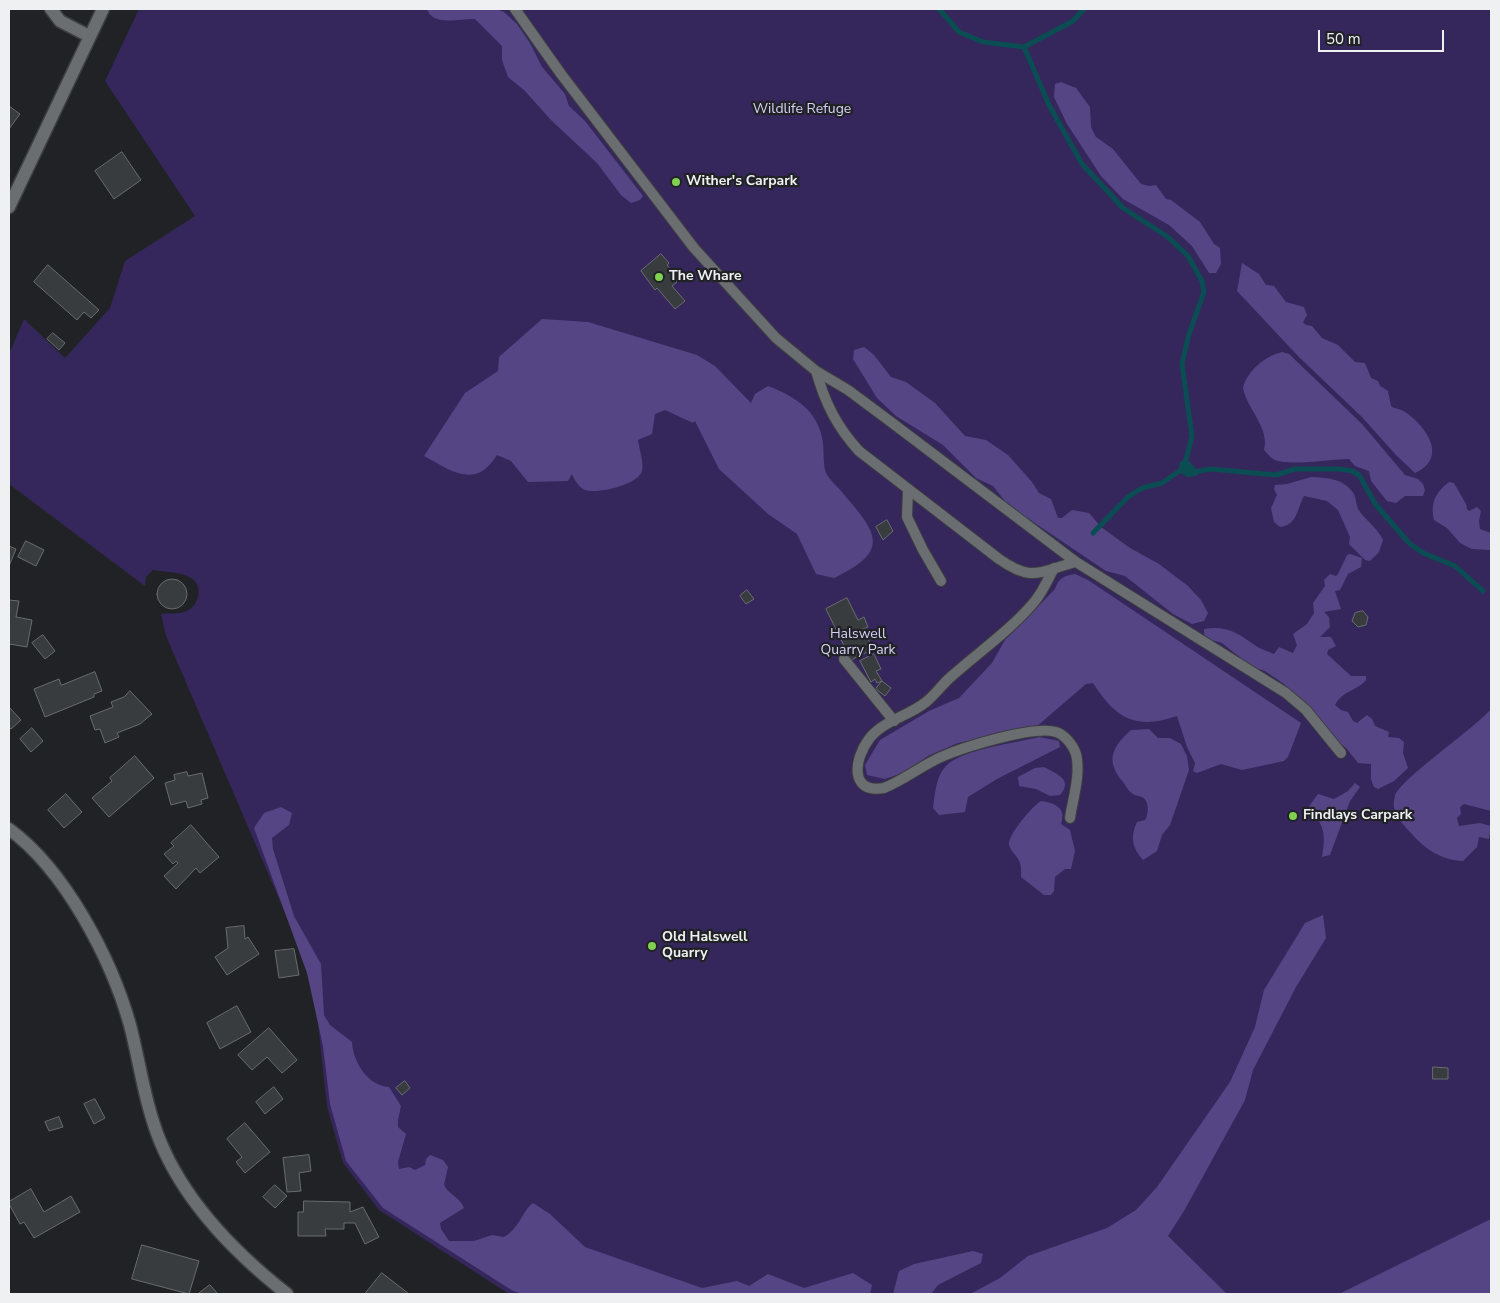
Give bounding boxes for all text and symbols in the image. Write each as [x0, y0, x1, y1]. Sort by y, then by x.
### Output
scale bar [1320, 20, 1446, 52]
text: 50 m [1326, 29, 1361, 49]
park label: Wildlife Refuge [753, 102, 851, 118]
place label: Wither's Carpark [686, 174, 797, 190]
marker: Wither's Carpark [670, 176, 682, 188]
place label: The Whare [669, 269, 742, 285]
marker: The Whare [653, 271, 665, 283]
park label: Halswell Quarry Park [820, 627, 896, 660]
place label: Findlays Carpark [1303, 808, 1412, 824]
marker: Findlays Carpark [1287, 810, 1299, 822]
place label: Old Halswell Quarry [662, 930, 747, 962]
marker: Old Halswell Quarry [646, 940, 658, 952]

